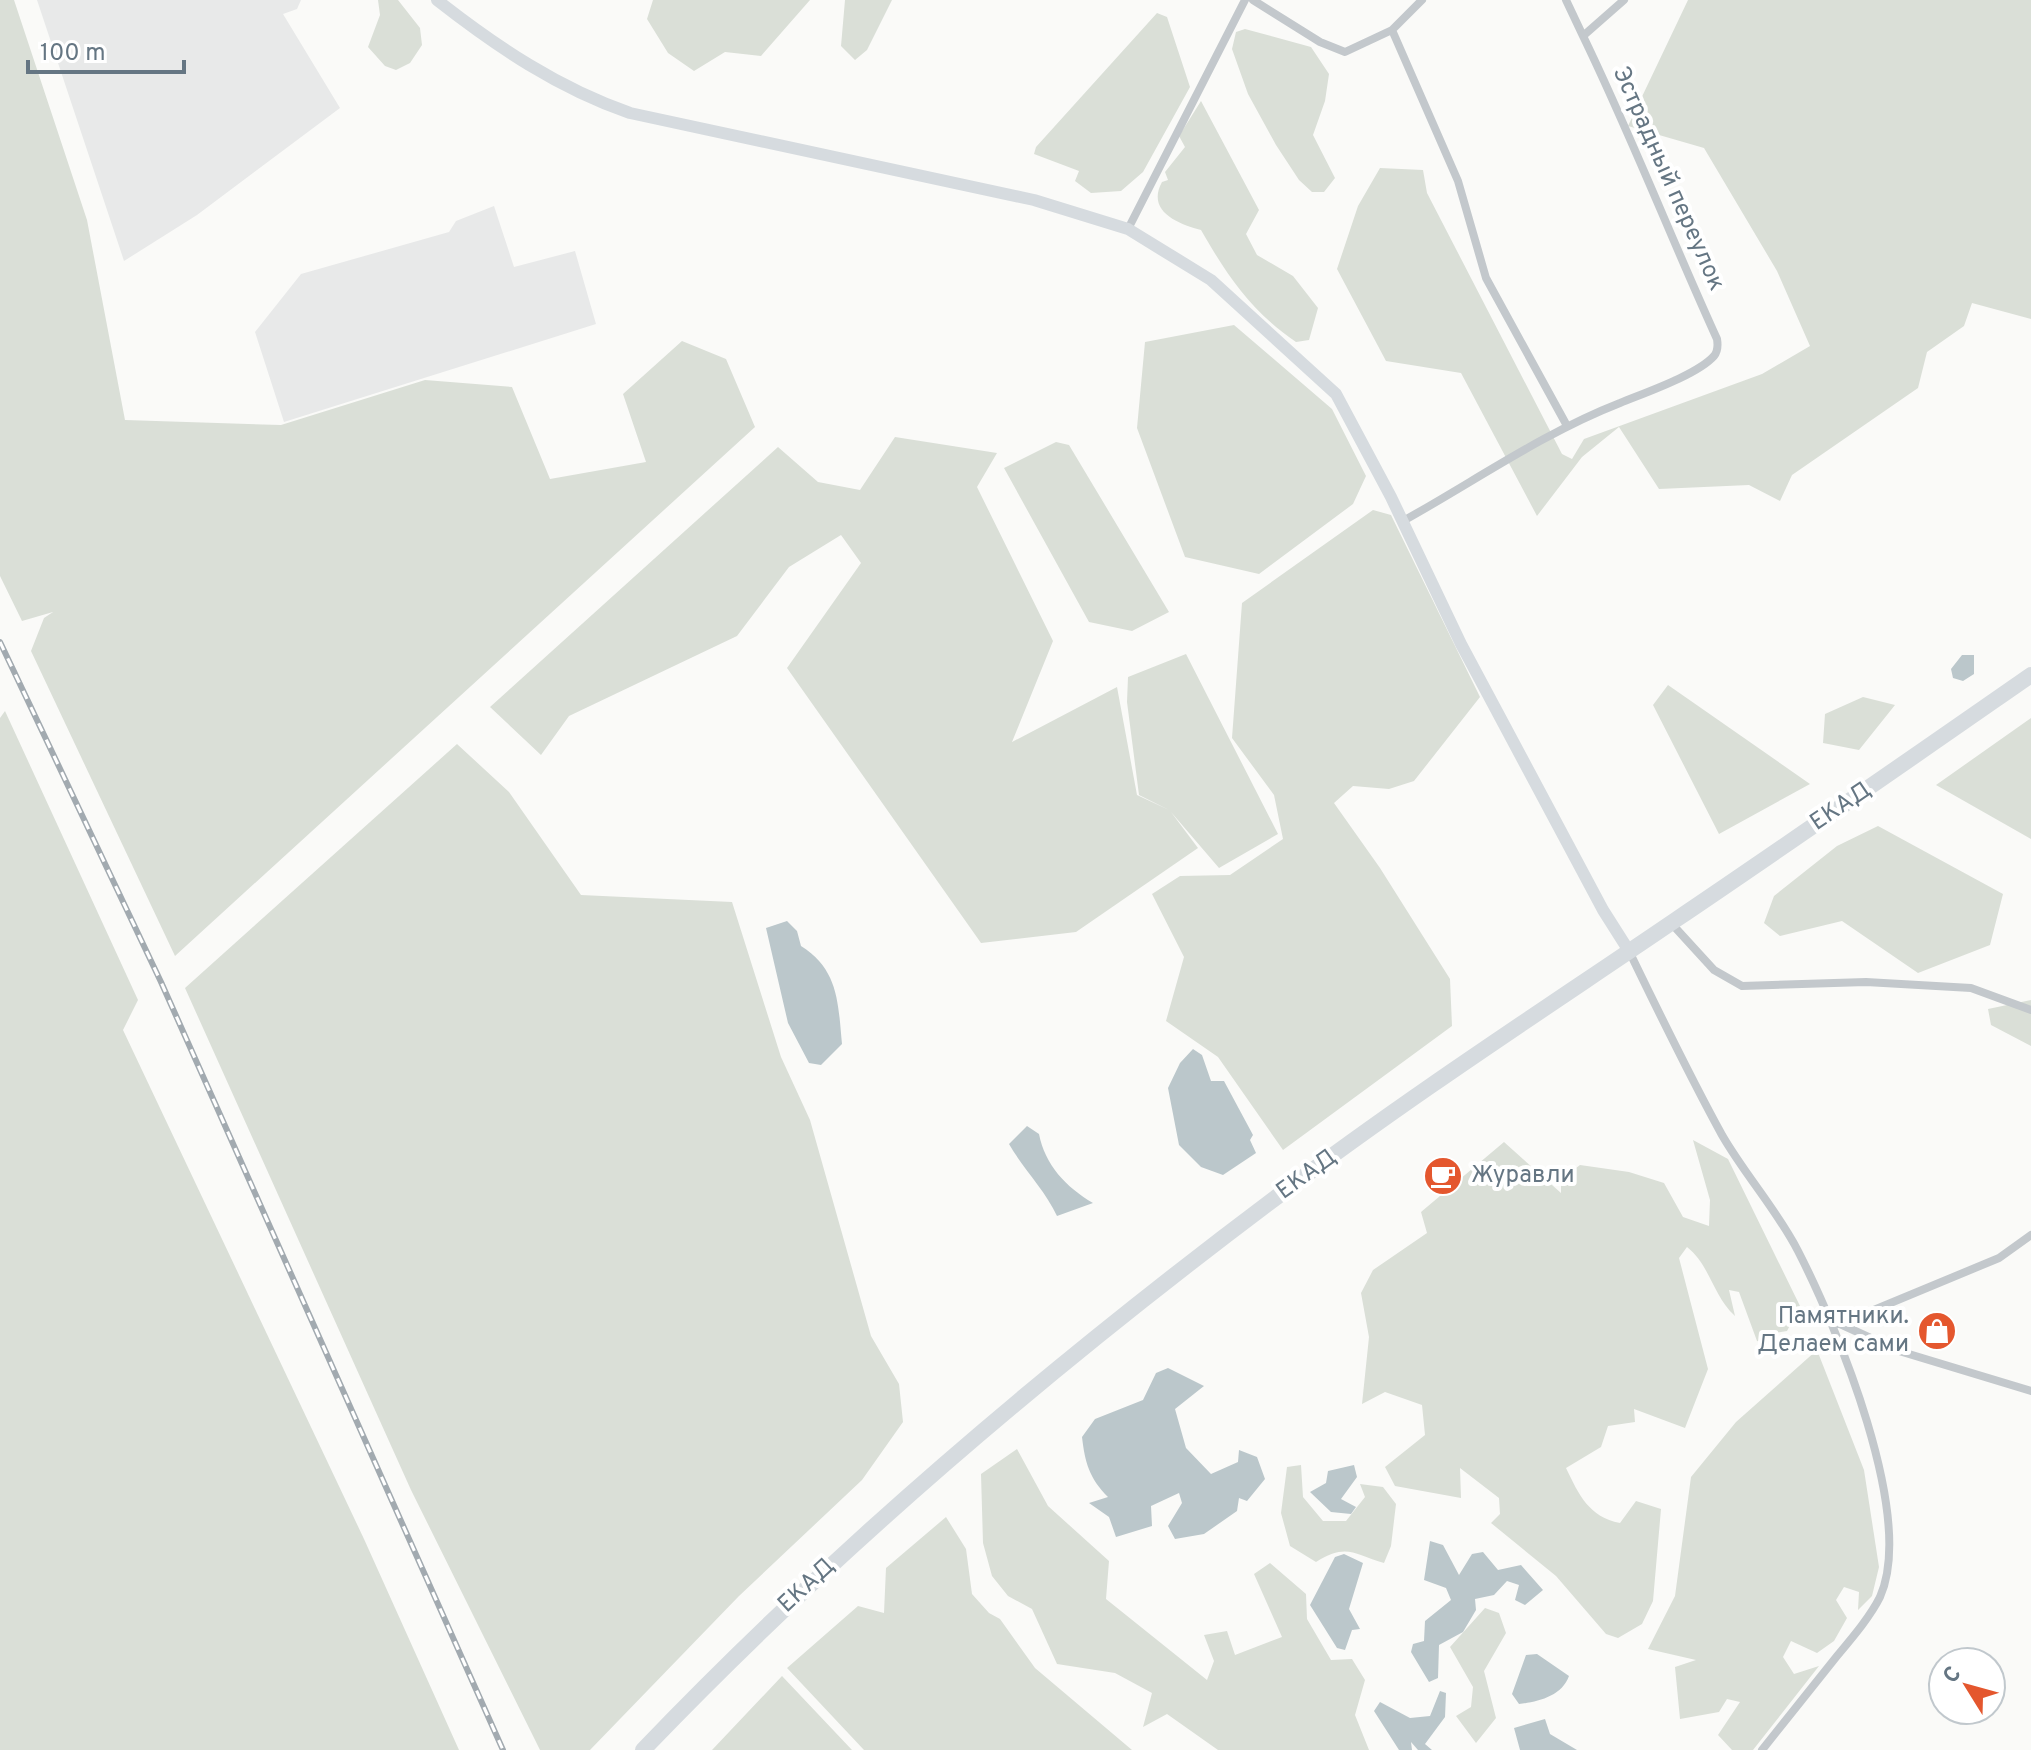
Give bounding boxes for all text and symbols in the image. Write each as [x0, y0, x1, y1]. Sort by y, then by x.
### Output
scale bar [28, 24, 184, 74]
text: 100 m [40, 39, 106, 69]
street label: Эстрадный переулок [1605, 62, 1731, 296]
street label: ЕКАД [1805, 776, 1877, 838]
street label: ЕКАД [1271, 1143, 1343, 1207]
cafe icon: Журавли [1422, 1155, 1464, 1197]
place label: Журавли [1471, 1161, 1575, 1191]
place label: Памятники. Делаем сами [1757, 1302, 1909, 1360]
shop icon: Памятники. Делаем сами [1916, 1310, 1958, 1352]
street label: ЕКАД [772, 1552, 842, 1620]
north arrow [1927, 1646, 2007, 1726]
text: С [1938, 1662, 1968, 1689]

